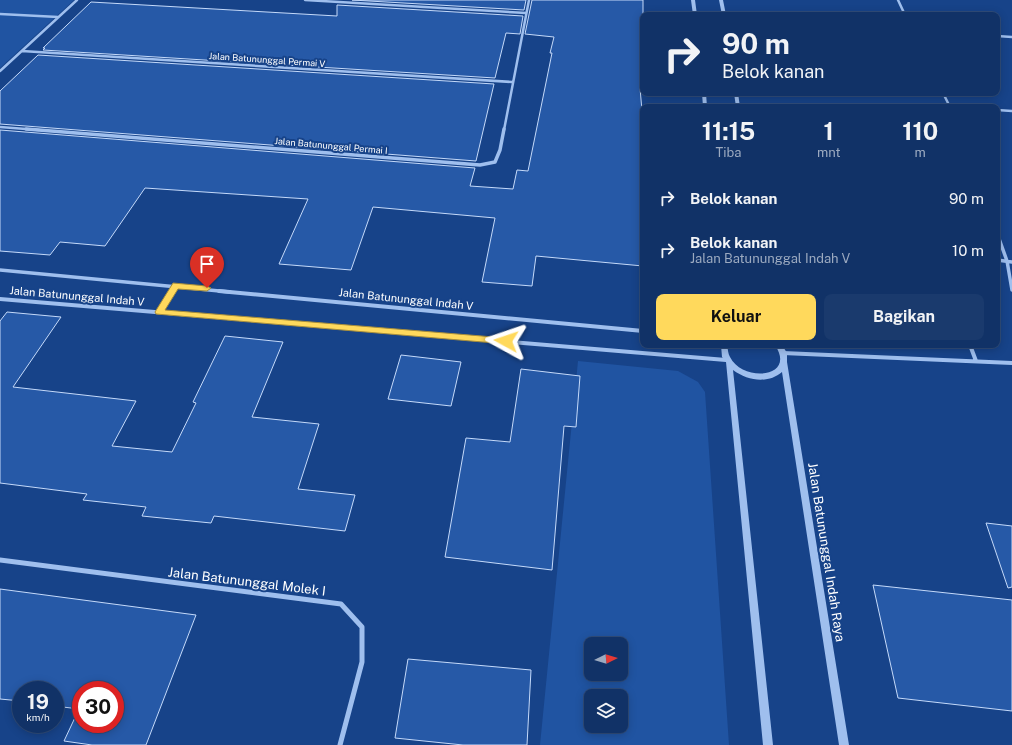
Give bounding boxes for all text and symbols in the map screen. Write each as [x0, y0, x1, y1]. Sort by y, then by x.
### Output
text: 90 m [722, 27, 790, 60]
icon: right [656, 28, 708, 80]
street label: Jalan Batununggal Permai V [208, 50, 326, 69]
text: Belok kanan [722, 61, 825, 82]
text: 11:15 [702, 117, 755, 145]
text: 1 [824, 117, 834, 145]
text: 110 [902, 117, 938, 145]
street label: Jalan Batununggal Permai I [274, 135, 388, 156]
text: Tiba [716, 145, 741, 160]
text: mnt [817, 145, 841, 160]
text: m [915, 145, 926, 160]
icon: right [656, 187, 678, 209]
text: Belok kanan [690, 190, 777, 207]
text: 90 m [949, 190, 984, 207]
text: Belok kanan [690, 234, 777, 251]
icon: right [656, 239, 678, 261]
text: 10 m [952, 242, 984, 259]
pin [190, 247, 224, 288]
text: Jalan Batununggal Indah V [690, 251, 850, 266]
icon: arrive [196, 253, 218, 275]
street label: Jalan Batununggal Indah V [9, 284, 146, 308]
street label: Jalan Batununggal Indah V [338, 286, 475, 312]
button: Keluar [656, 294, 816, 340]
button: Bagikan [824, 294, 984, 340]
position arrow [485, 320, 527, 362]
street label: Jalan Batununggal Indah Raya [805, 461, 848, 643]
street label: Jalan Batununggal Molek I [167, 564, 327, 599]
north arrow [584, 637, 628, 681]
map controls [584, 637, 628, 733]
speed limit sign: 30 [72, 681, 124, 733]
button: layers [584, 689, 628, 733]
text: 19 [27, 690, 49, 714]
text: km/h [26, 711, 50, 723]

